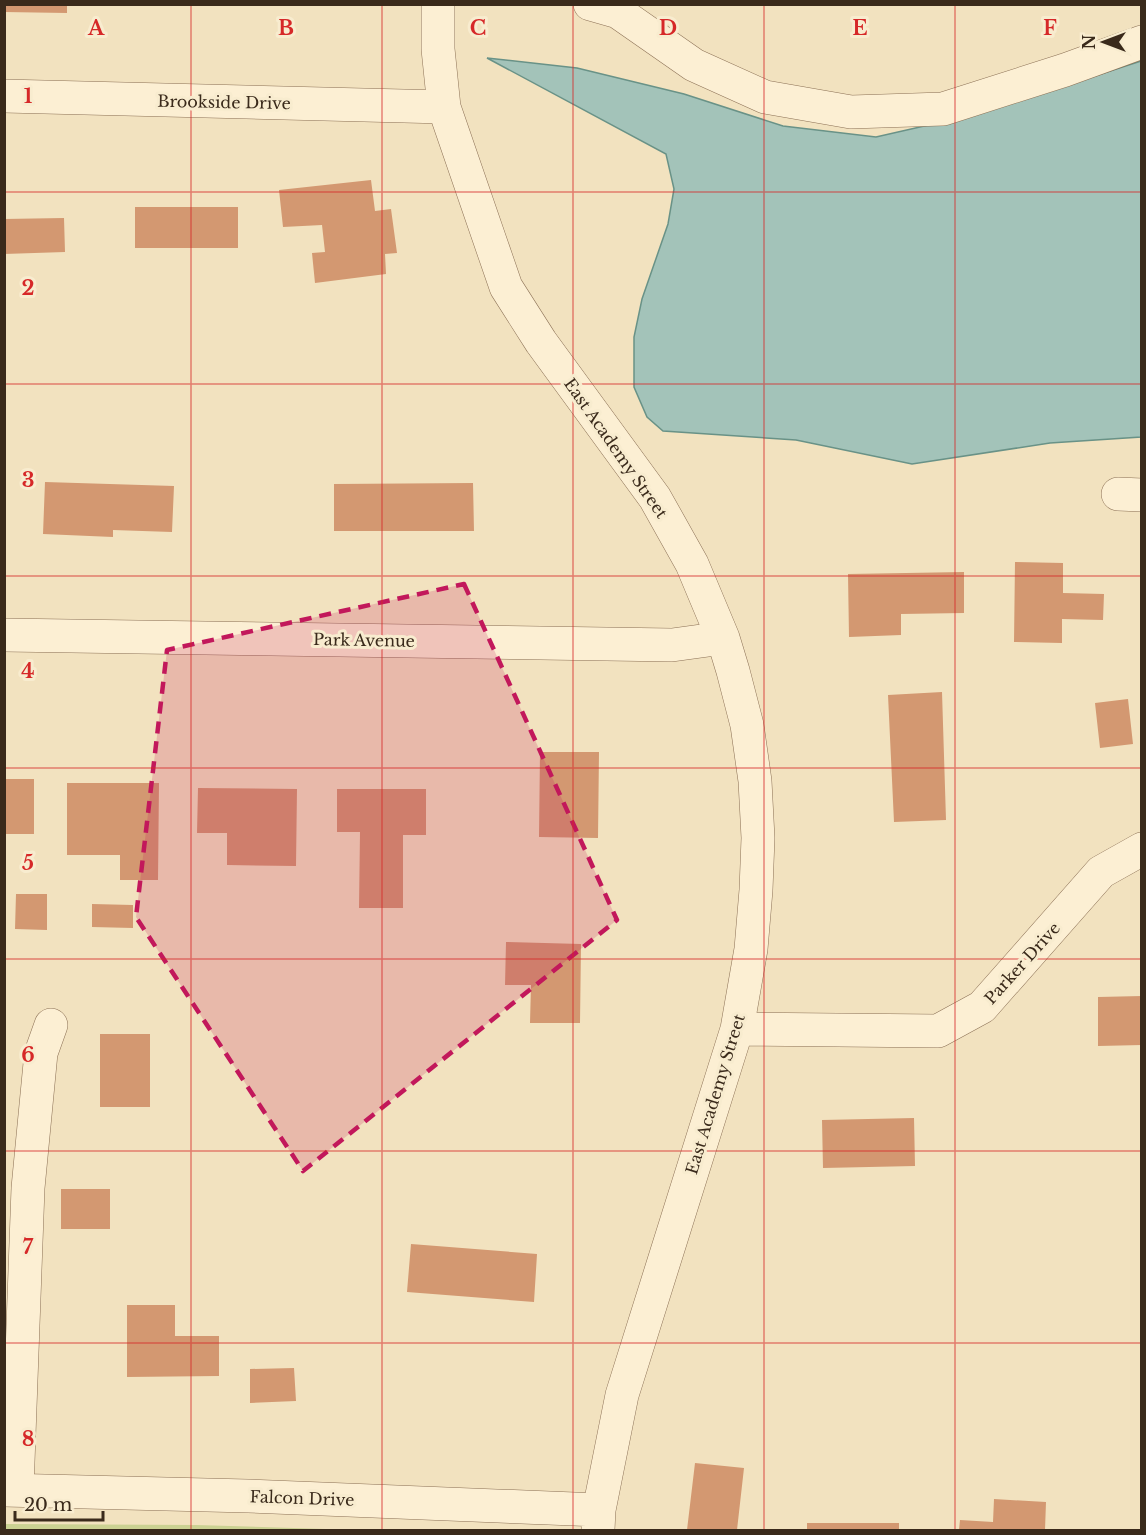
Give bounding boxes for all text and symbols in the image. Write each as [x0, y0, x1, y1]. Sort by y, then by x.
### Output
north arrow [1074, 12, 1134, 72]
text: A [87, 16, 105, 40]
text: B [278, 16, 294, 40]
text: C [470, 16, 486, 40]
text: D [659, 16, 677, 40]
text: E [852, 16, 868, 40]
text: F [1043, 16, 1057, 40]
text: N [1079, 34, 1099, 50]
text: 1 [24, 84, 33, 108]
street label: Brookside Drive [157, 91, 291, 113]
text: 2 [21, 276, 35, 300]
street label: East Academy Street [560, 374, 672, 522]
text: 3 [22, 468, 34, 492]
street label: Park Avenue [313, 629, 415, 651]
text: 4 [21, 659, 35, 683]
text: 5 [22, 851, 34, 875]
street label: Parker Drive [980, 918, 1064, 1008]
street label: East Academy Street [681, 1011, 749, 1177]
text: 6 [21, 1043, 35, 1067]
text: 7 [23, 1235, 34, 1259]
text: 8 [22, 1427, 34, 1451]
scale bar [15, 1484, 104, 1522]
street label: Falcon Drive [249, 1486, 355, 1510]
text: 20 m [24, 1494, 72, 1516]

